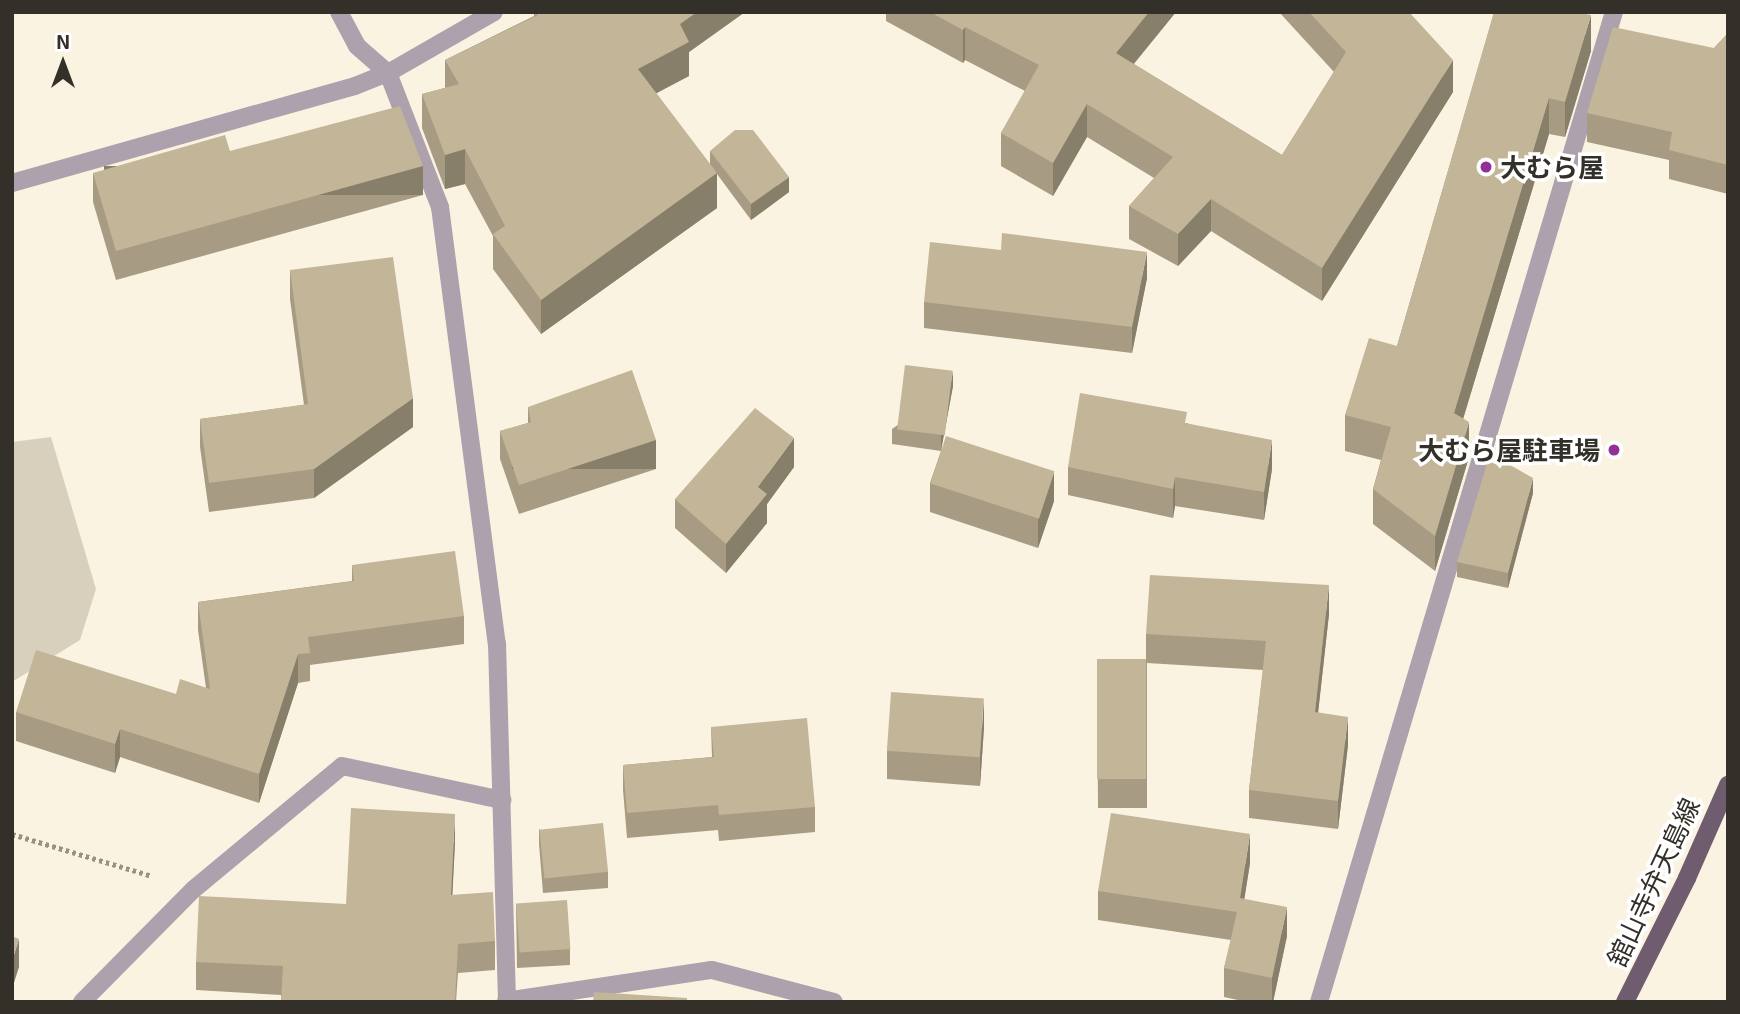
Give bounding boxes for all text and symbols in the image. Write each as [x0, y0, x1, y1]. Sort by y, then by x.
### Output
north arrow [28, 28, 98, 98]
text: N [56, 30, 70, 53]
place label: 大むら屋 [1500, 151, 1604, 183]
marker: 大むら屋 [1478, 159, 1494, 175]
place label: 大むら屋駐車場 [1418, 434, 1600, 466]
marker: 大むら屋駐車場 [1606, 442, 1622, 458]
street label: 舘山寺弁天島線 [1600, 793, 1706, 971]

